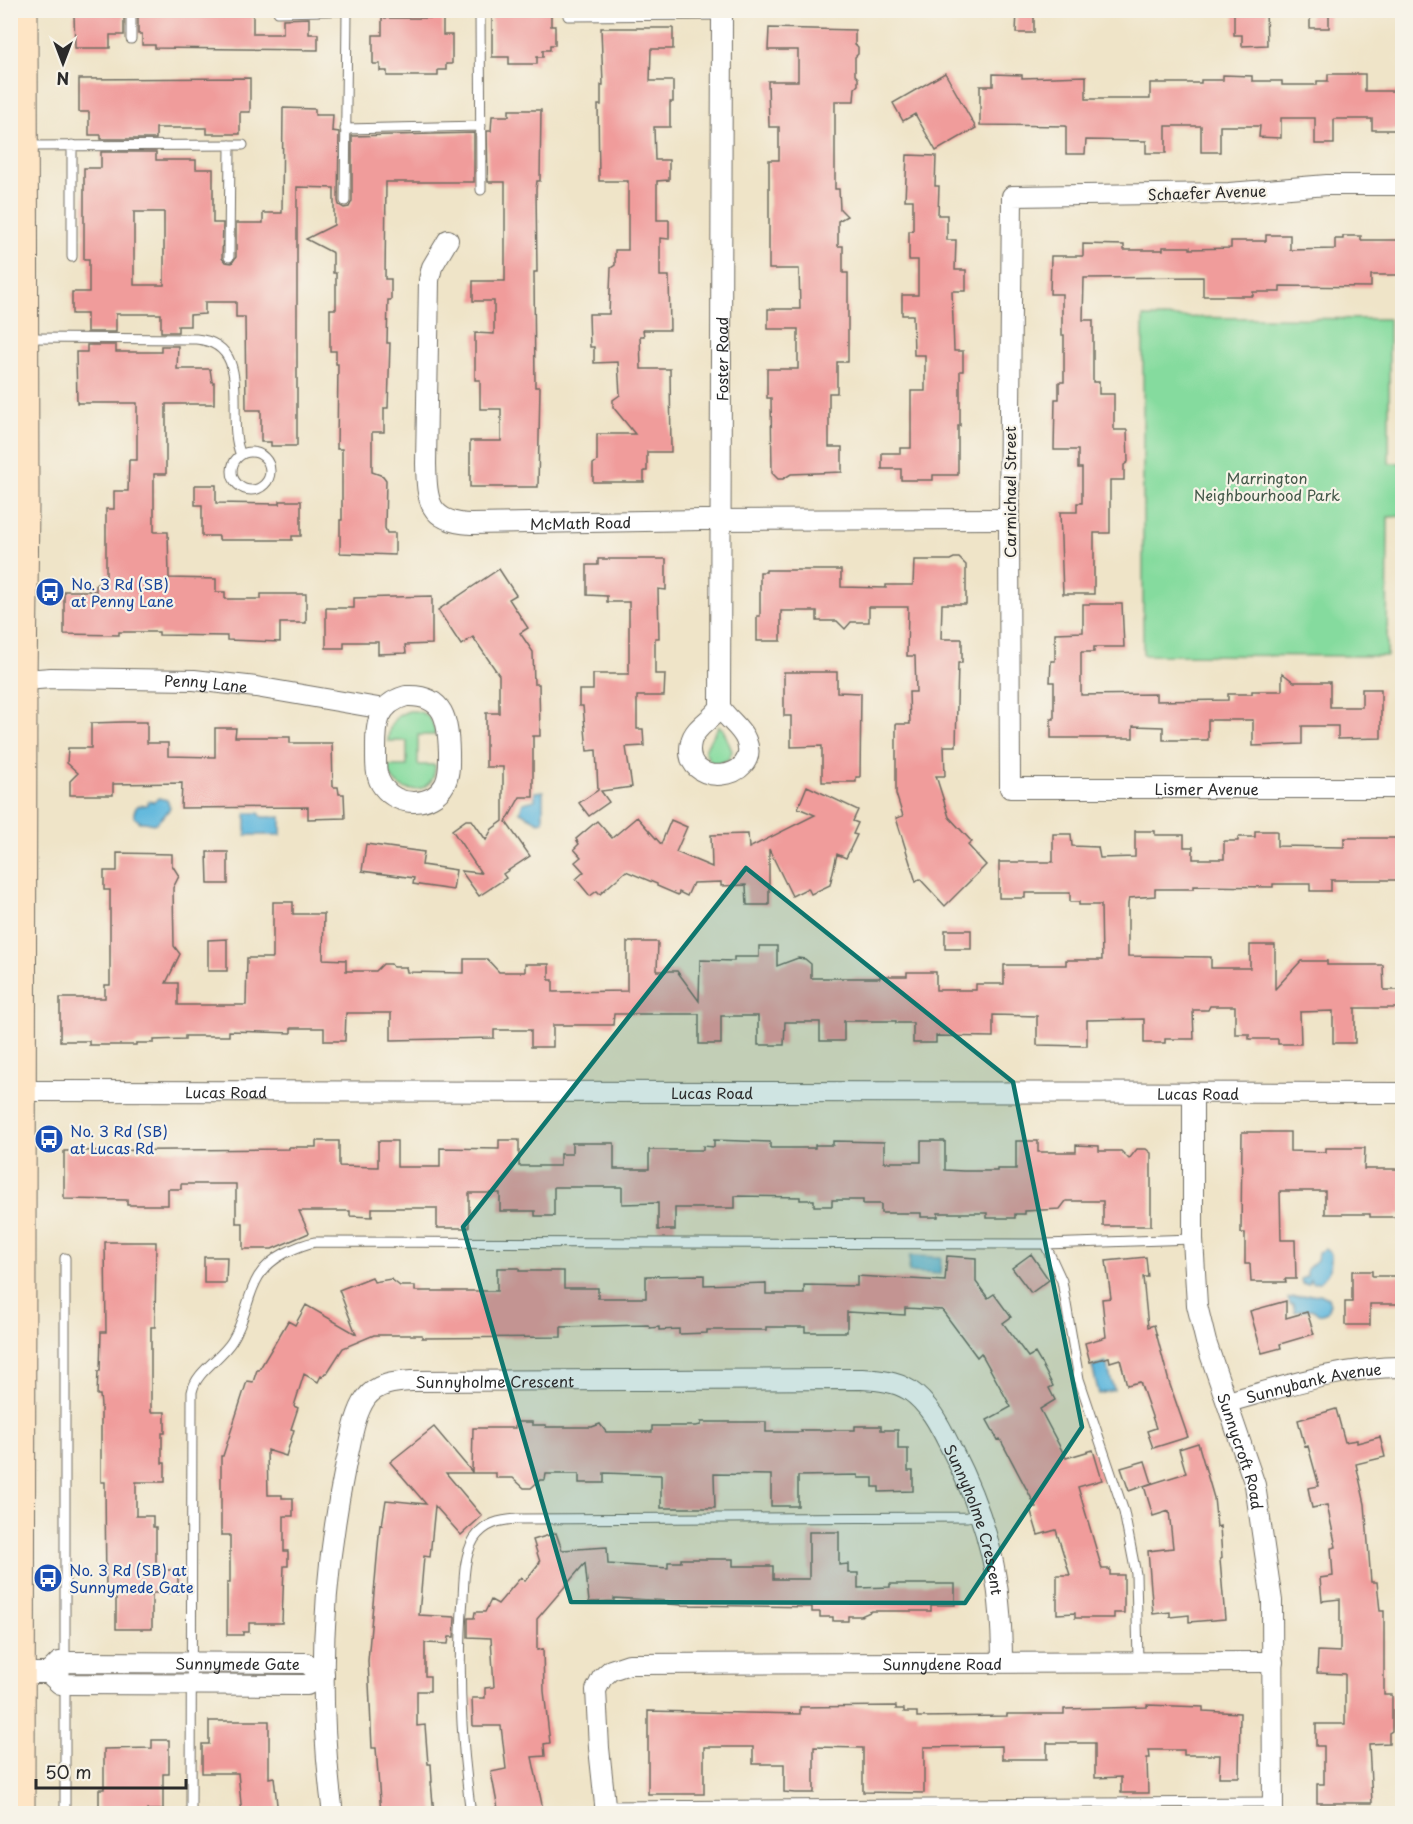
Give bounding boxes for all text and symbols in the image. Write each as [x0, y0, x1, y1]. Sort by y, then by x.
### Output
north arrow [33, 33, 93, 93]
text: N [57, 67, 69, 91]
street label: Schaefer Avenue [1147, 178, 1267, 206]
street label: Foster Road [709, 317, 733, 401]
street label: Carmichael Street [998, 426, 1021, 558]
park label: Marrington Neighbourhood Park [1194, 466, 1340, 506]
street label: McMath Road [530, 510, 631, 534]
place label: No. 3 Rd (SB) at Penny Lane [71, 572, 174, 612]
bus stop icon: No. 3 Rd (SB) at Penny Lane [34, 576, 66, 608]
street label: Penny Lane [164, 668, 249, 697]
street label: Lismer Avenue [1155, 777, 1259, 800]
street label: Lucas Road [185, 1080, 267, 1103]
street label: Lucas Road [671, 1080, 753, 1104]
street label: Lucas Road [1157, 1081, 1239, 1104]
place label: No. 3 Rd (SB) at Lucas Rd [70, 1119, 168, 1159]
bus stop icon: No. 3 Rd (SB) at Lucas Rd [33, 1123, 65, 1155]
street label: Sunnybank Avenue [1243, 1356, 1382, 1408]
street label: Sunnyholme Crescent [416, 1369, 574, 1392]
street label: Sunnycroft Road [1213, 1389, 1270, 1511]
street label: Sunnyholme Crescent [939, 1440, 1010, 1596]
place label: No. 3 Rd (SB) at Sunnymede Gate [69, 1558, 194, 1598]
bus stop icon: No. 3 Rd (SB) at Sunnymede Gate [32, 1562, 64, 1594]
street label: Sunnymede Gate [175, 1651, 300, 1674]
street label: Sunnydene Road [882, 1651, 1002, 1675]
scale bar [36, 1752, 186, 1790]
text: 50 m [45, 1758, 92, 1785]

